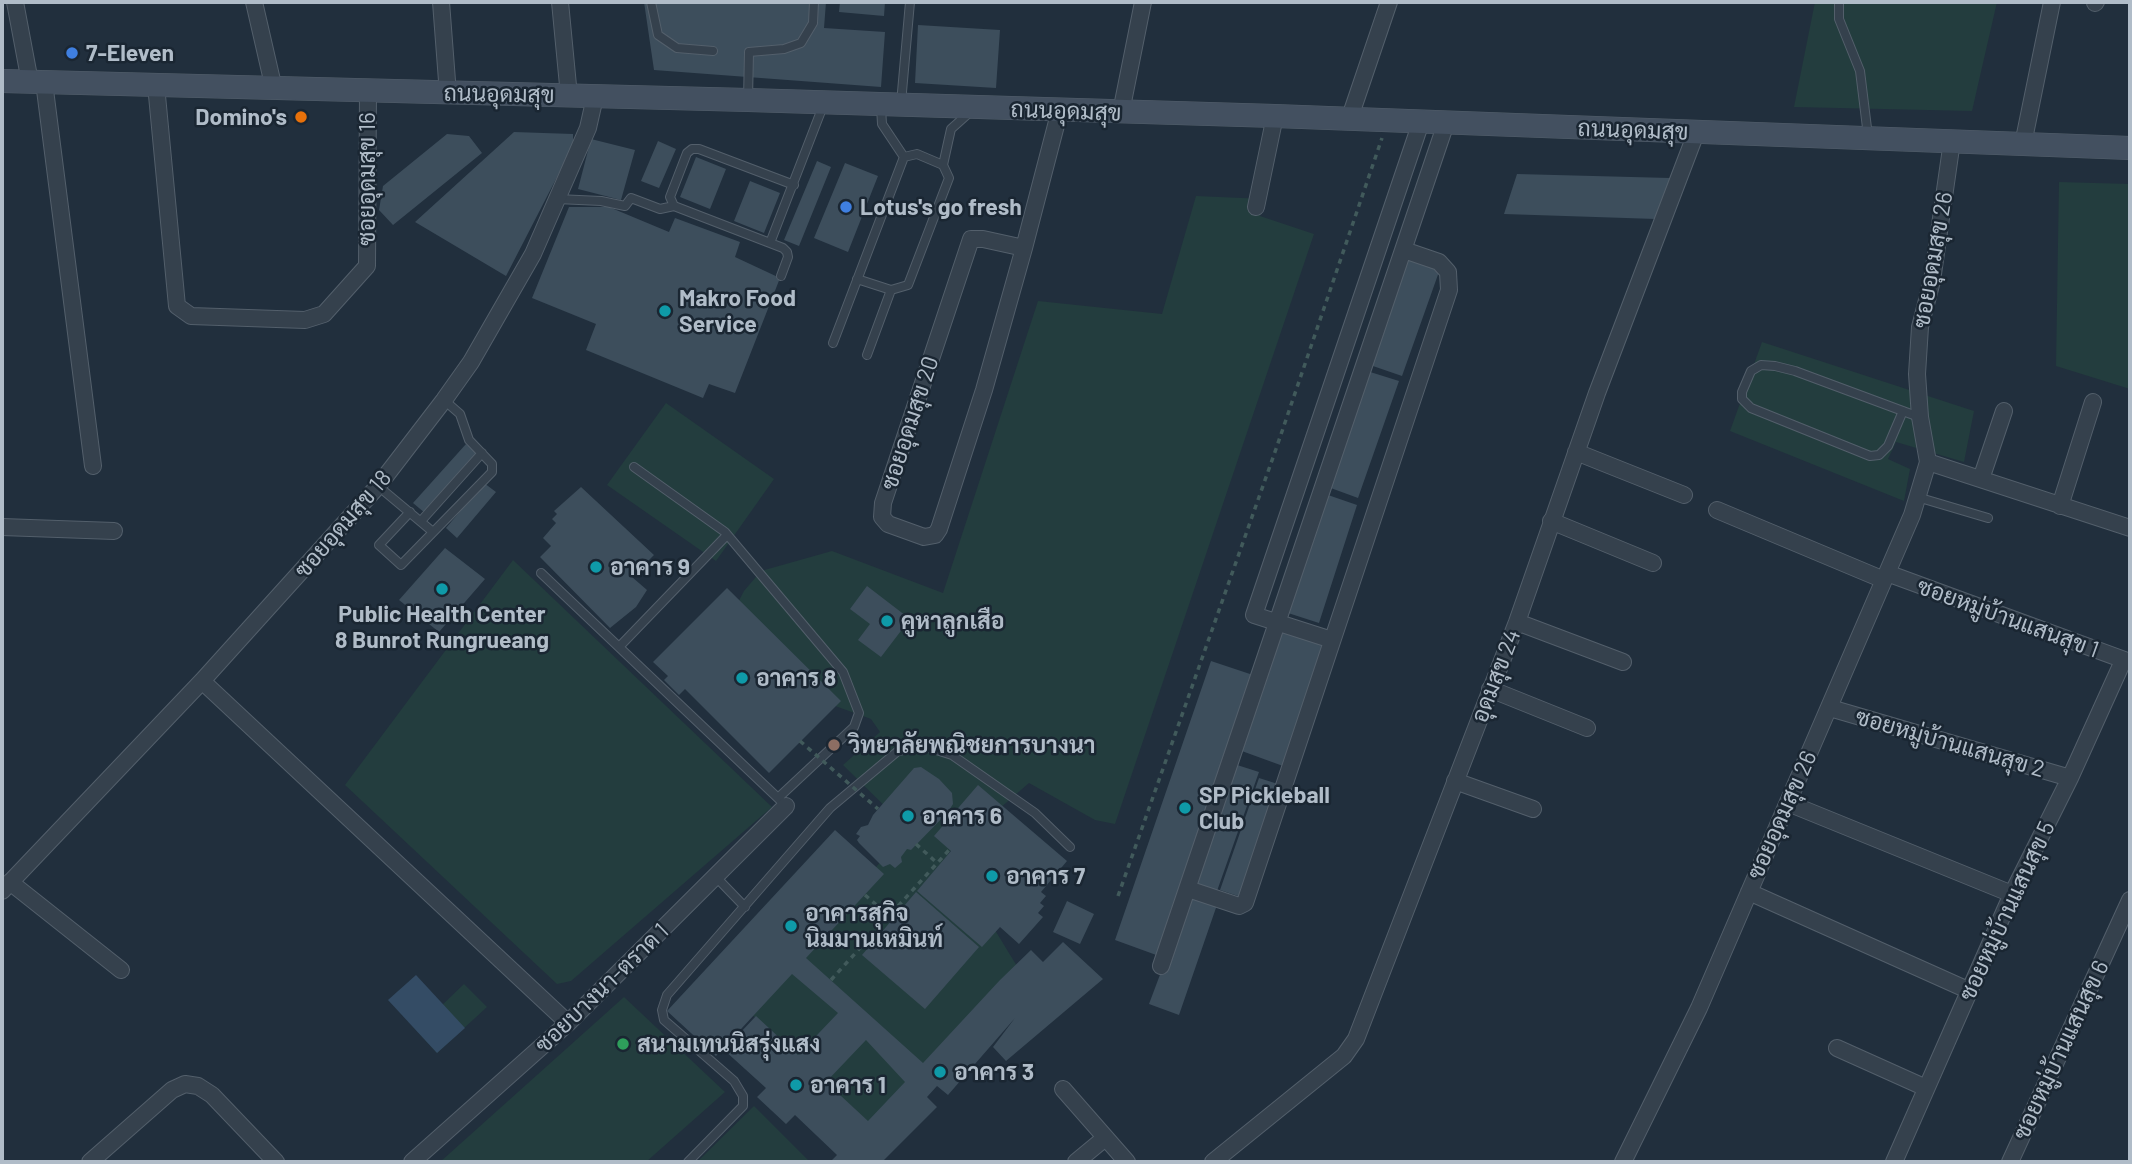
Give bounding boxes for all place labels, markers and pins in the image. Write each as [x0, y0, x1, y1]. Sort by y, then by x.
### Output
place label: 7-Eleven [86, 39, 174, 67]
marker: 7-Eleven [64, 45, 80, 61]
place label: Domino's [195, 103, 287, 131]
marker: Domino's [293, 109, 309, 125]
place label: Lotus's go fresh [860, 193, 1022, 221]
marker: Lotus's go fresh [838, 199, 854, 215]
place label: Makro Food Service [679, 284, 796, 338]
marker: Makro Food Service [657, 303, 673, 319]
place label: อาคาร 9 [610, 553, 690, 581]
marker: อาคาร 9 [588, 559, 604, 575]
marker: Public Health Center 8 Bunrot Rungrueang [434, 581, 450, 597]
place label: Public Health Center 8 Bunrot Rungrueang [335, 600, 549, 654]
place label: คูหาลูกเสือ [901, 607, 1005, 635]
marker: คูหาลูกเสือ [879, 613, 895, 629]
place label: อาคาร 8 [756, 664, 836, 692]
marker: อาคาร 8 [734, 670, 750, 686]
place label: วิทยาลัยพณิชยการบางนา [848, 731, 1096, 759]
marker: วิทยาลัยพณิชยการบางนา [826, 737, 842, 753]
place label: SP Pickleball Club [1199, 781, 1330, 835]
marker: SP Pickleball Club [1177, 800, 1193, 816]
place label: อาคาร 6 [922, 802, 1002, 830]
marker: อาคาร 6 [900, 808, 916, 824]
place label: อาคาร 7 [1006, 862, 1085, 890]
marker: อาคาร 7 [984, 868, 1000, 884]
place label: อาคารสุกิจ นิมมานเหมินท์ [805, 899, 943, 953]
marker: อาคารสุกิจ นิมมานเหมินท์ [783, 918, 799, 934]
place label: สนามเทนนิสรุ่งแสง [637, 1030, 820, 1058]
marker: สนามเทนนิสรุ่งแสง [615, 1036, 631, 1052]
place label: อาคาร 3 [954, 1058, 1034, 1086]
marker: อาคาร 3 [932, 1064, 948, 1080]
place label: อาคาร 1 [810, 1071, 886, 1099]
marker: อาคาร 1 [788, 1077, 804, 1093]

